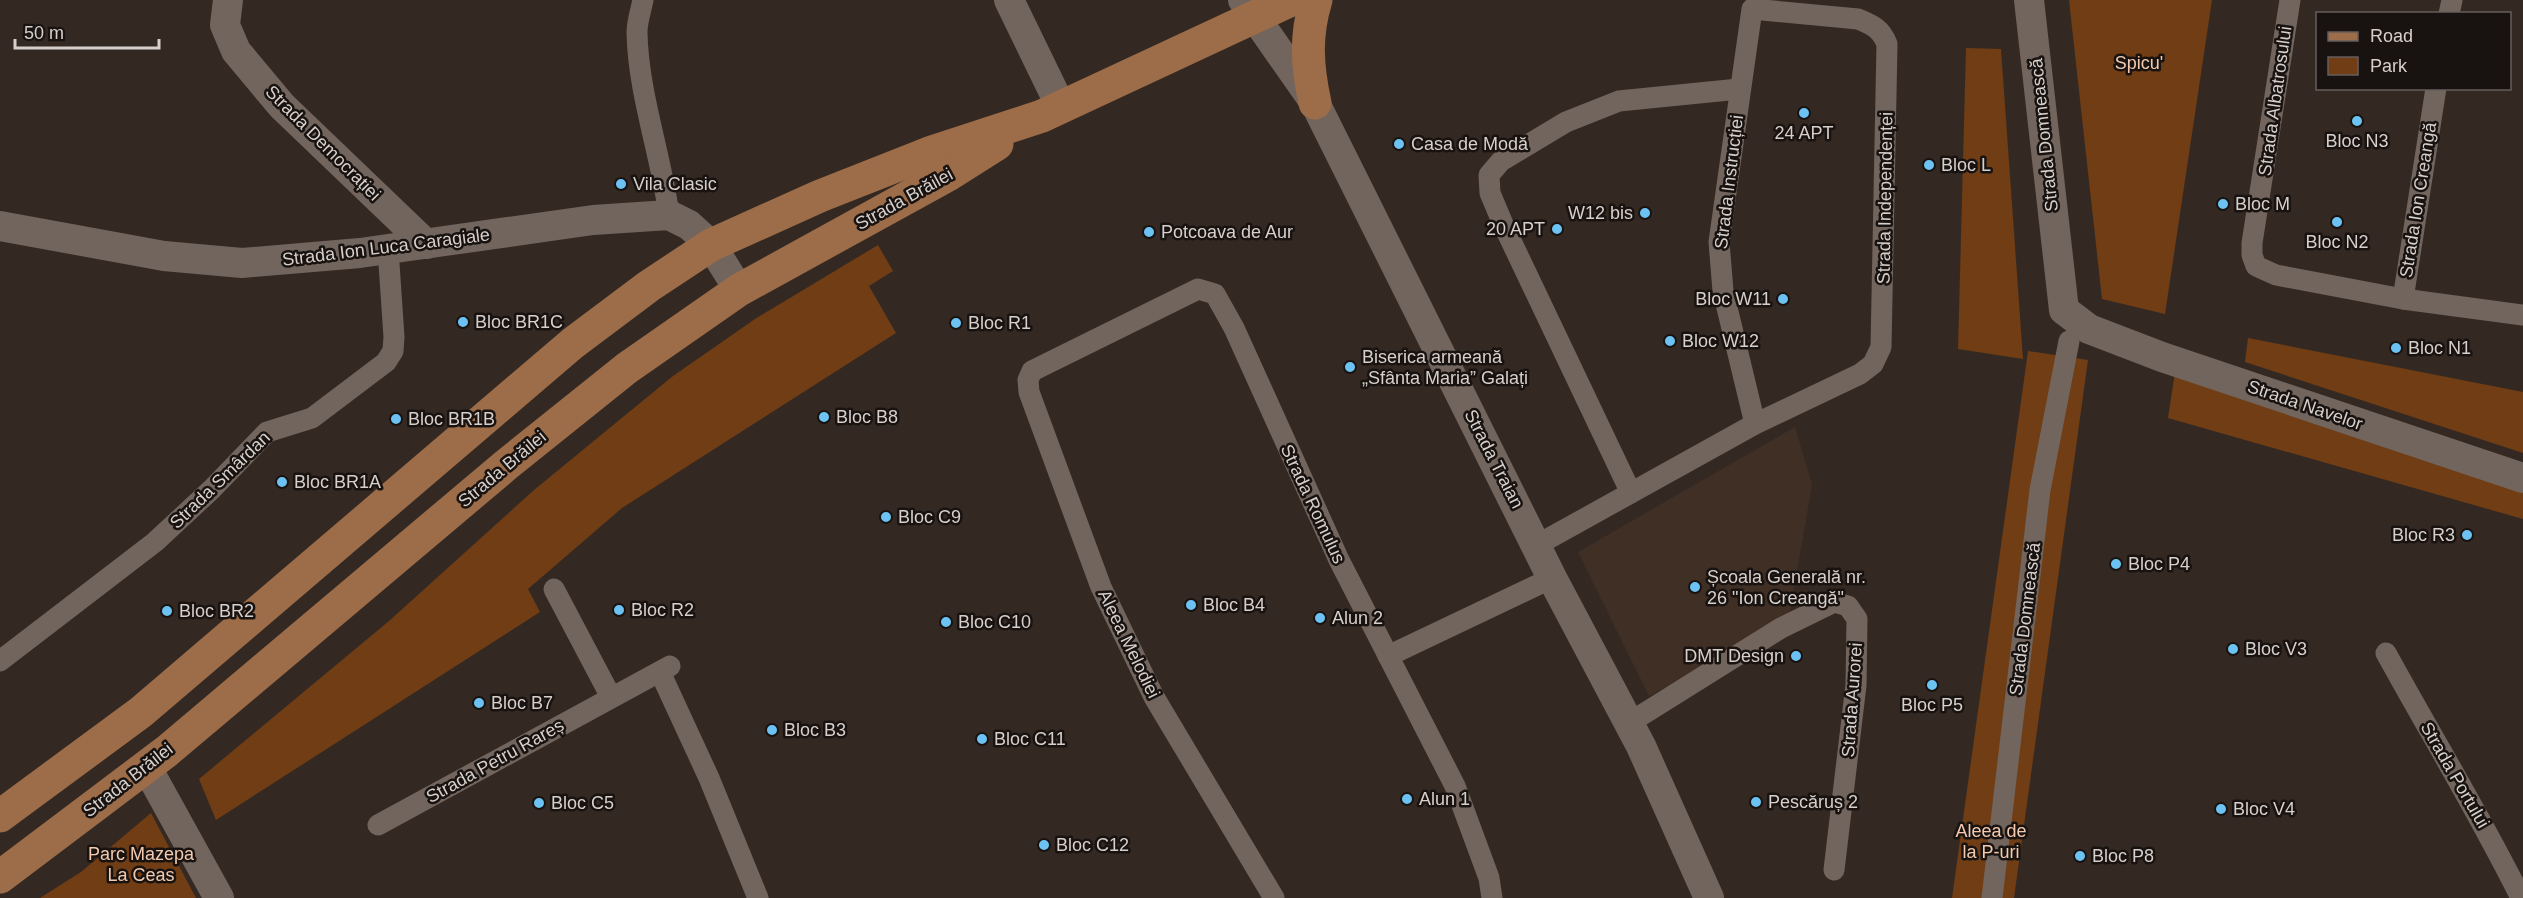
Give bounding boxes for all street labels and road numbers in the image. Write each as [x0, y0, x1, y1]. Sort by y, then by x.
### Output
street label: Strada Albatrosului [2255, 25, 2295, 177]
street label: Strada Domnească [2026, 56, 2062, 213]
street label: Strada Democrației [261, 81, 385, 205]
street label: Strada Independenței [1873, 112, 1897, 284]
street label: Strada Instrucției [1711, 114, 1747, 250]
street label: Strada Ion Creangă [2396, 120, 2440, 279]
street label: Strada Brăilei [852, 164, 956, 234]
street label: Strada Ion Luca Caragiale [281, 224, 491, 270]
street label: Strada Navelor [2245, 376, 2365, 434]
street label: Strada Traian [1461, 406, 1527, 512]
street label: Strada Smârdan [166, 427, 274, 533]
street label: Strada Brăilei [454, 427, 550, 511]
street label: Strada Romulus [1277, 441, 1349, 567]
street label: Strada Domnească [2006, 540, 2044, 697]
street label: Aleea Melodiei [1094, 587, 1164, 701]
street label: Strada Aurorei [1838, 642, 1866, 758]
street label: Strada Petru Rareș [423, 715, 567, 807]
street label: Strada Portului [2417, 718, 2493, 832]
street label: Strada Brăilei [79, 739, 177, 821]

